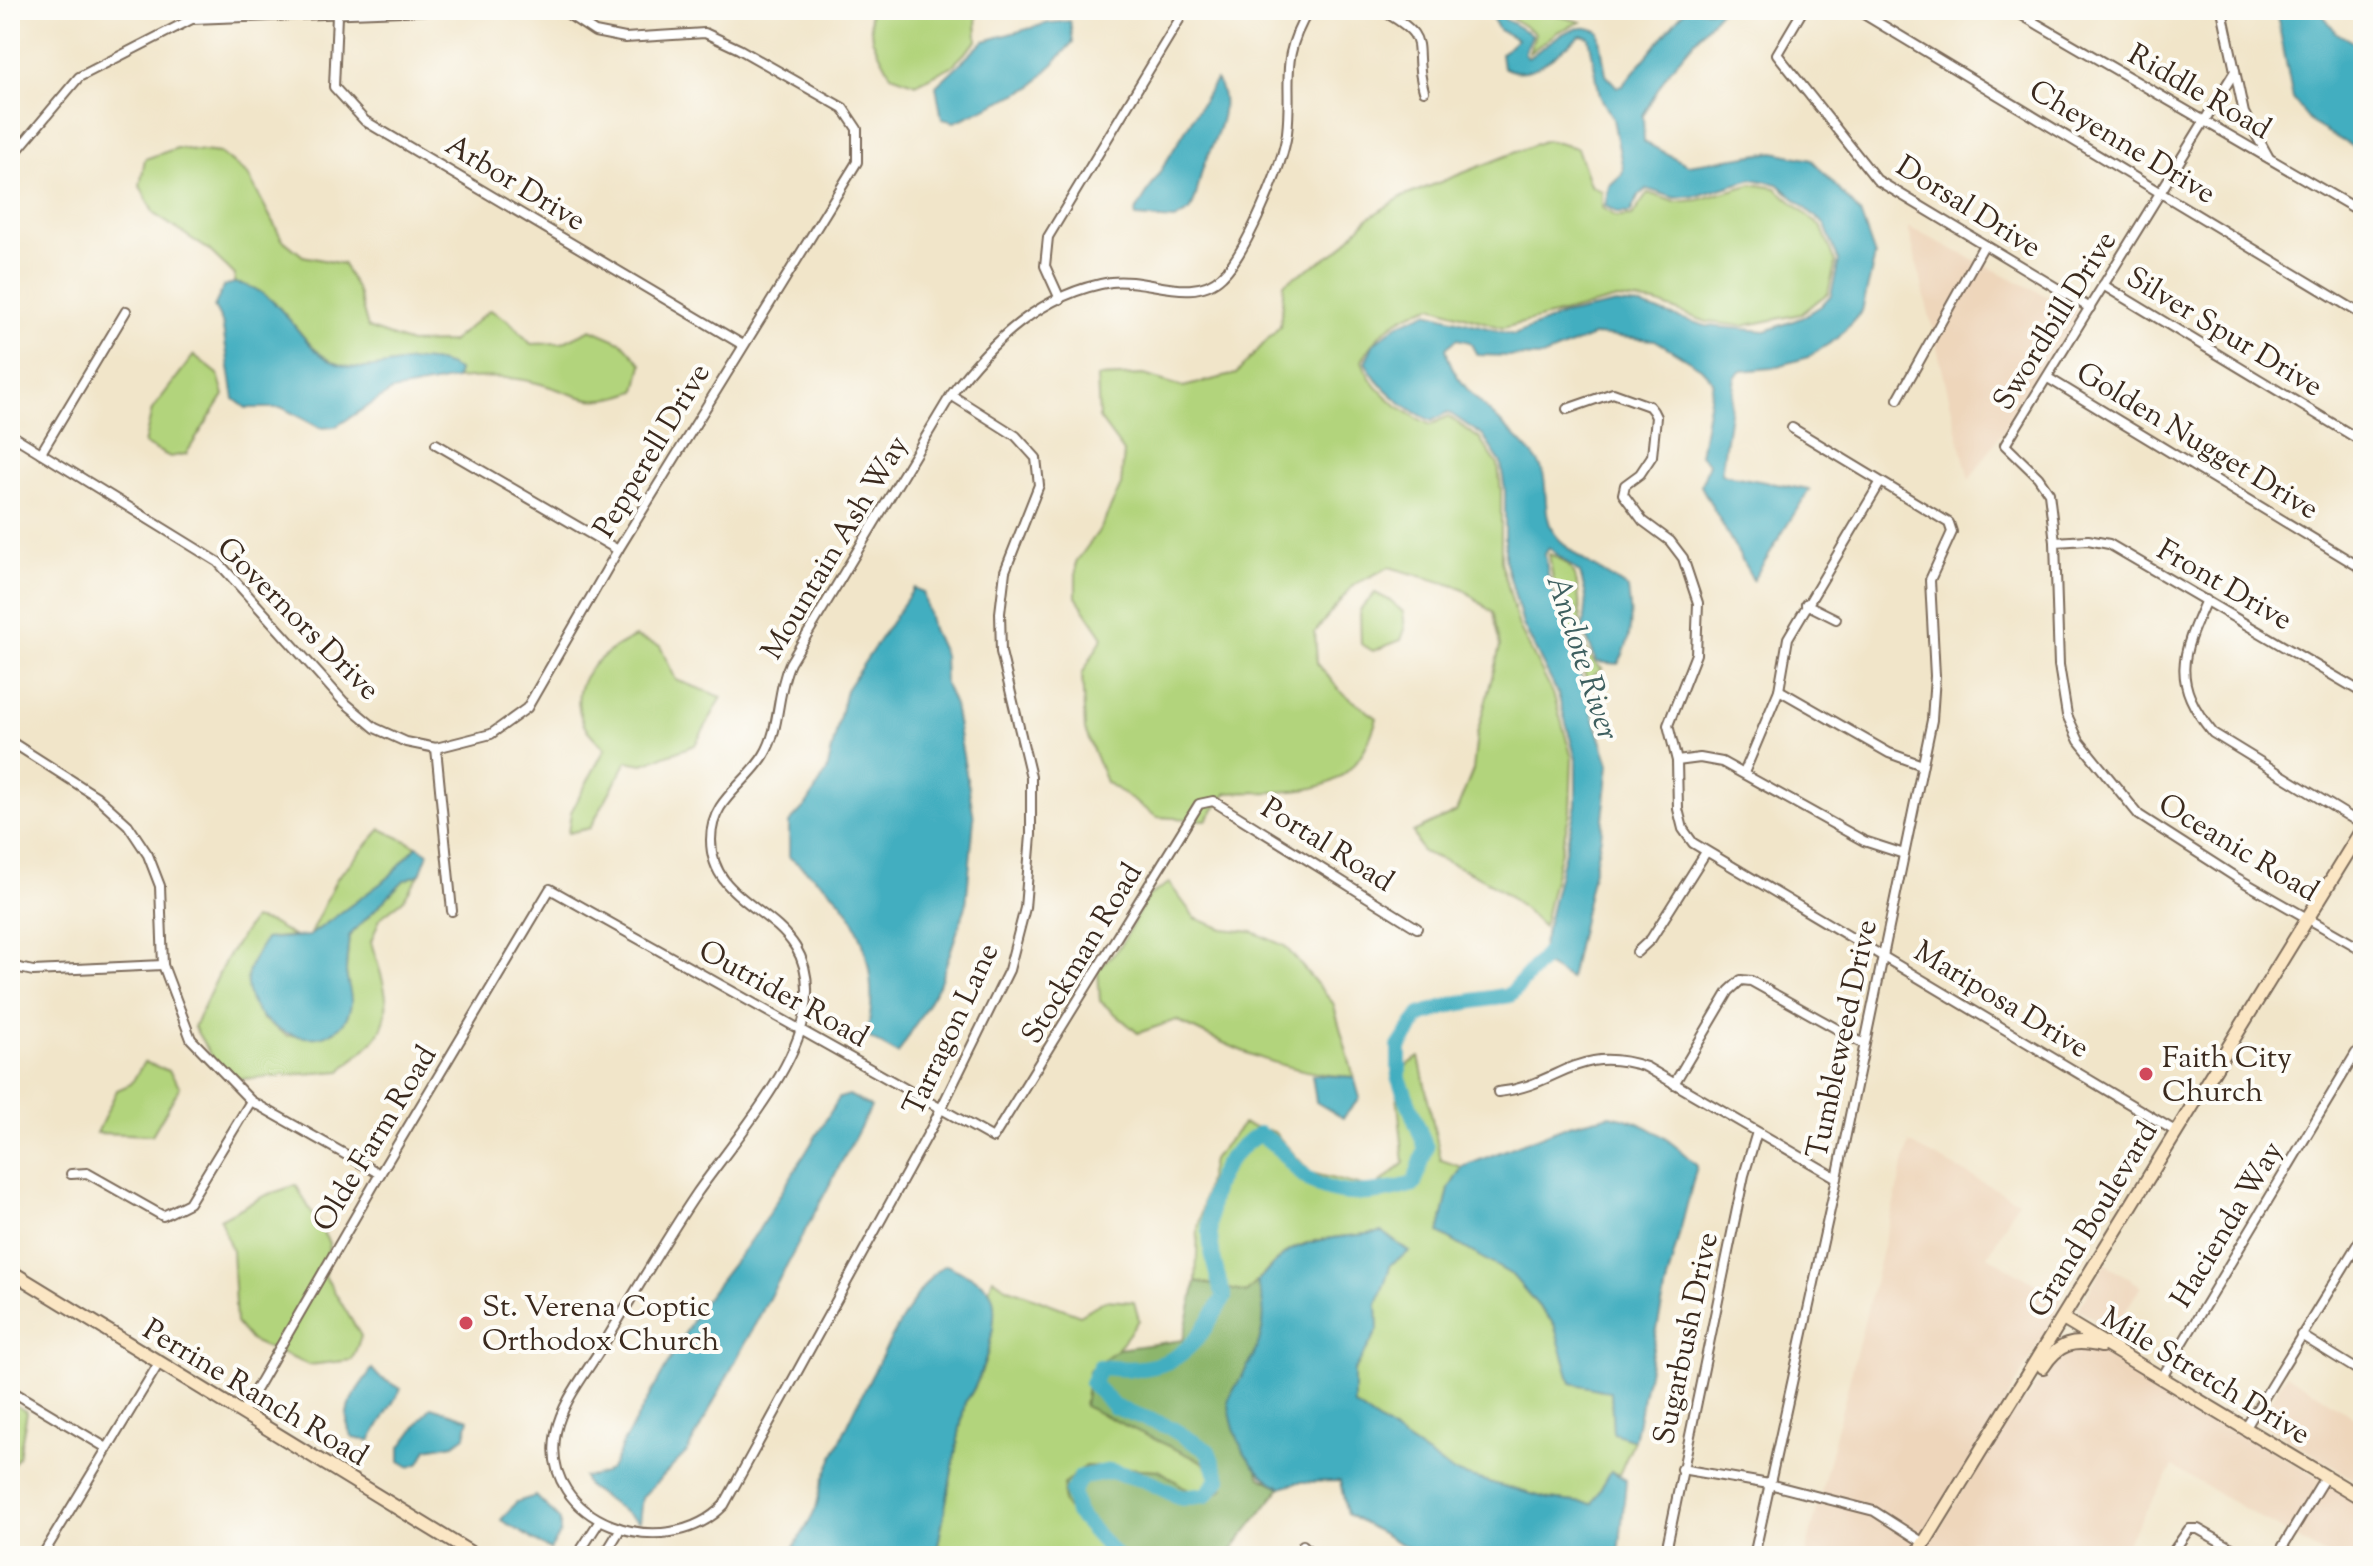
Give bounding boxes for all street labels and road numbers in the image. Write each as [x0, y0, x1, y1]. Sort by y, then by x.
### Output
street label: Riddle Road [2119, 35, 2279, 152]
street label: Cheyenne Drive [2020, 70, 2223, 216]
street label: Arbor Drive [436, 125, 593, 243]
street label: Dorsal Drive [1887, 146, 2049, 270]
street label: Swordbill Drive [1984, 223, 2129, 419]
street label: Silver Spur Drive [2117, 257, 2330, 409]
street label: Golden Nugget Drive [2067, 353, 2326, 532]
street label: Pepperell Drive [584, 356, 722, 547]
street label: Mountain Ash Way [752, 428, 920, 669]
street label: Governors Drive [206, 528, 389, 711]
street label: Front Drive [2148, 530, 2299, 642]
street label: Oceanic Road [2149, 784, 2326, 914]
street label: Portal Road [1252, 788, 1402, 904]
street label: Stockman Road [1012, 856, 1154, 1053]
street label: Tumbleweed Drive [1797, 916, 1890, 1163]
street label: Outrider Road [690, 931, 876, 1060]
street label: Mariposa Drive [1905, 932, 2097, 1071]
street label: Tarragon Lane [893, 937, 1011, 1123]
street label: Olde Farm Road [304, 1038, 449, 1240]
street label: Grand Boulevard [2019, 1114, 2170, 1326]
street label: Hacienda Way [2161, 1134, 2295, 1317]
street label: Sugarbush Drive [1644, 1228, 1731, 1449]
street label: Mile Stretch Drive [2092, 1298, 2318, 1457]
street label: Perrine Ranch Road [134, 1310, 376, 1479]

